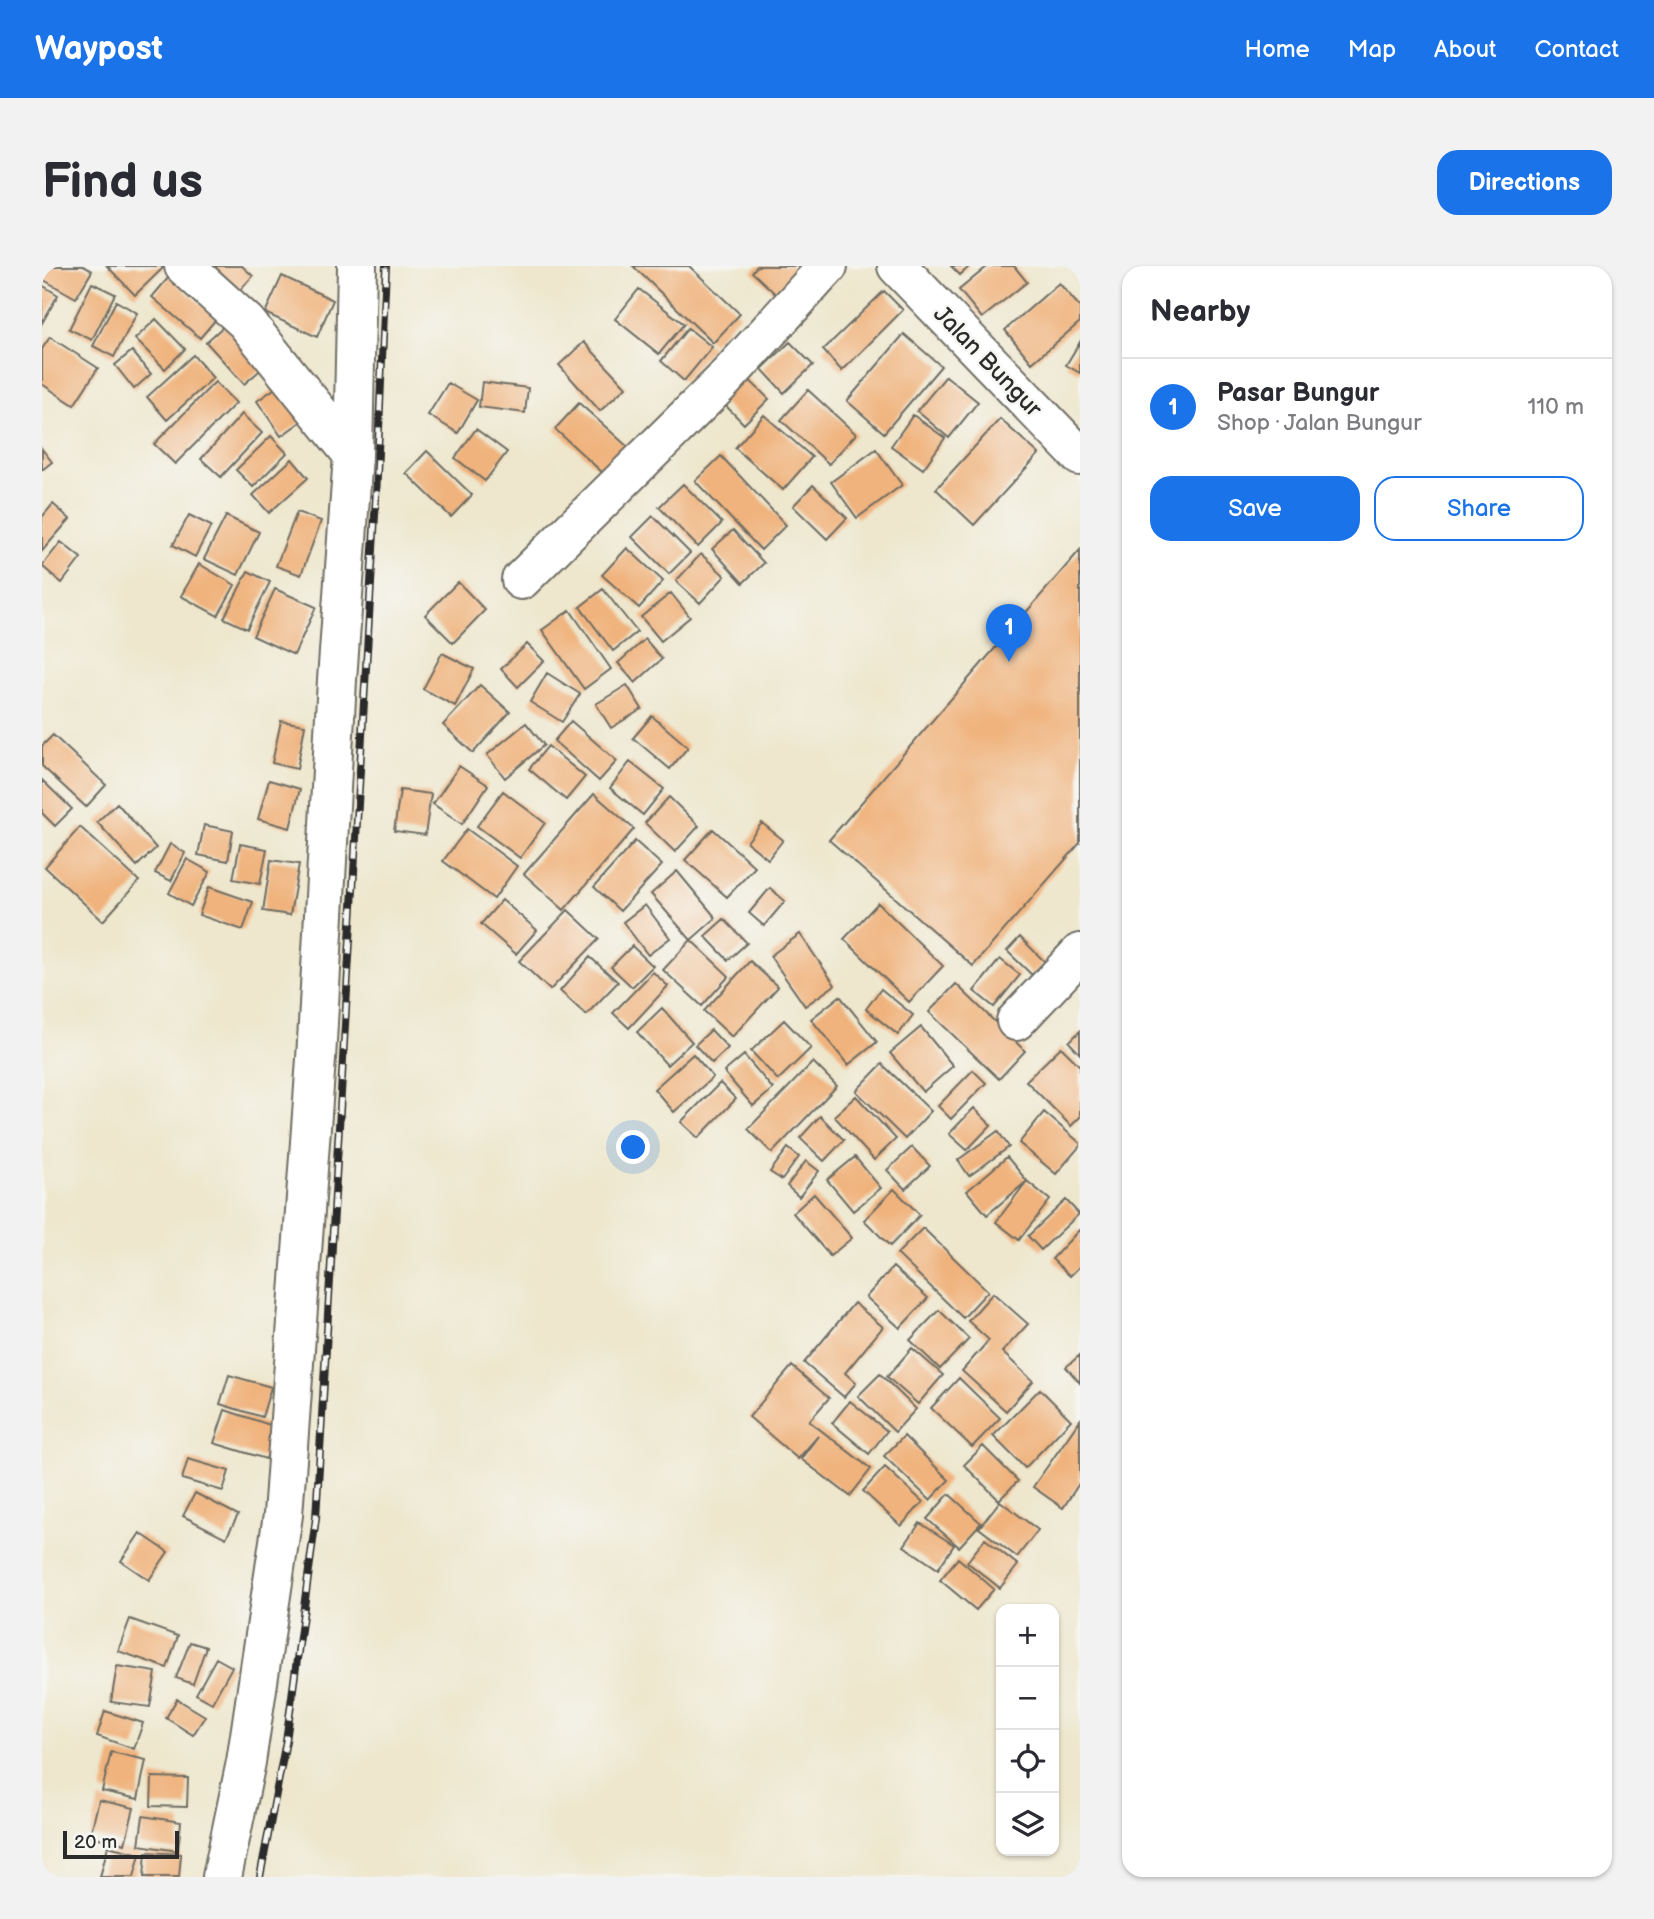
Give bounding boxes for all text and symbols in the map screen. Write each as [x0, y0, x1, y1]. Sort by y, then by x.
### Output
text: Waypost [35, 29, 163, 69]
text: Home [1245, 35, 1310, 64]
text: Map [1348, 35, 1396, 64]
text: About [1434, 35, 1496, 64]
text: Contact [1534, 35, 1619, 64]
button: Directions [1437, 150, 1612, 215]
text: Find us [42, 153, 203, 212]
text: Nearby [1150, 294, 1250, 330]
street label: Jalan Bungur [927, 300, 1048, 423]
text: Pasar Bungur [1217, 378, 1379, 409]
text: 1 [1168, 393, 1178, 421]
text: 110 m [1527, 393, 1584, 421]
text: Shop · Jalan Bungur [1217, 409, 1421, 437]
button: Save [1150, 476, 1360, 541]
button: Share [1374, 476, 1584, 541]
pin: 1 [986, 604, 1032, 662]
your location [616, 1130, 650, 1164]
map controls [996, 1604, 1059, 1856]
button: + [996, 1604, 1059, 1667]
button: − [996, 1667, 1059, 1730]
button: locate [996, 1730, 1059, 1793]
button: layers [996, 1793, 1059, 1856]
scale bar [63, 1828, 178, 1860]
text: 20 m [74, 1831, 117, 1854]

